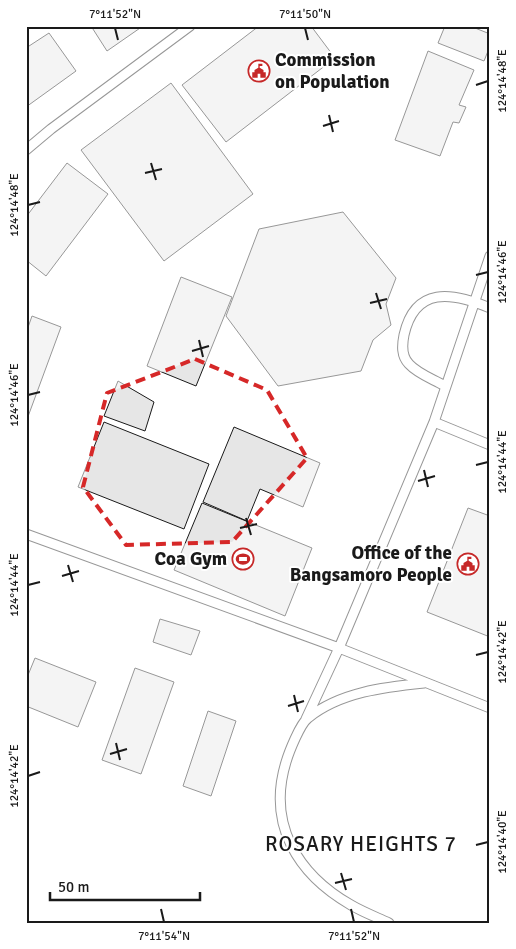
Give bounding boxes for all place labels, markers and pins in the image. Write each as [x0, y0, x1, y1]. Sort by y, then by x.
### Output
place label: Commission on Population [275, 48, 390, 94]
public building icon: Commission on Population [247, 59, 271, 83]
place label: Office of the Bangsamoro People [290, 541, 452, 587]
place label: Coa Gym [155, 547, 227, 571]
sports icon: Coa Gym [231, 547, 255, 571]
public building icon: Office of the Bangsamoro People [456, 552, 480, 576]

